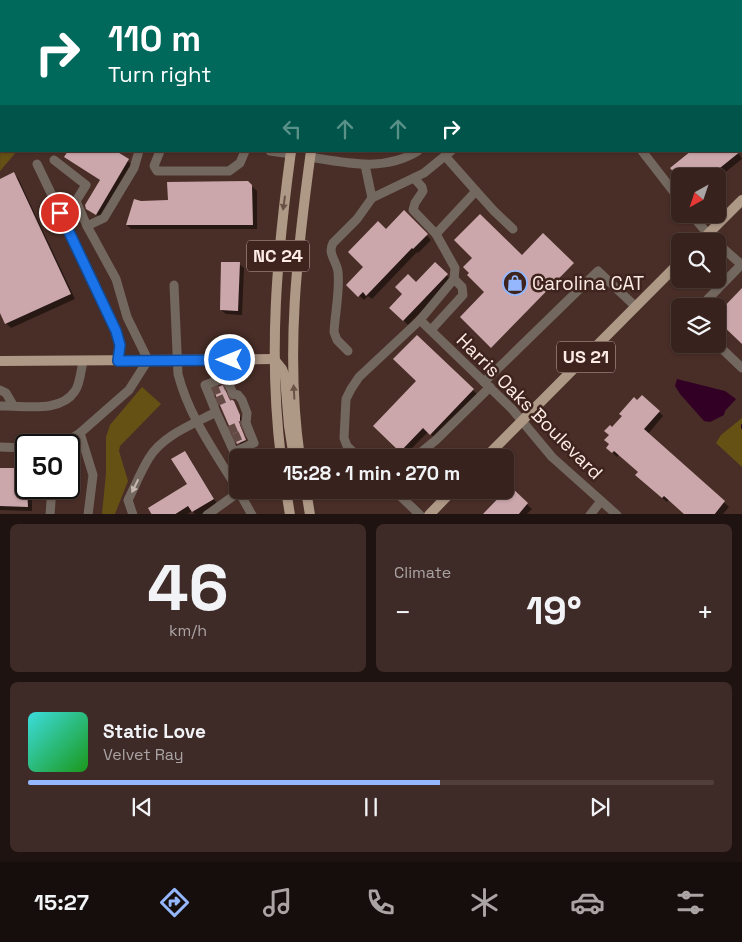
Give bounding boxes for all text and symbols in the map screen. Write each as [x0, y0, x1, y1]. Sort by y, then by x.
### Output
text: 110 m [108, 17, 201, 61]
icon: right [25, 20, 90, 85]
text: Turn right [108, 60, 211, 88]
icon: left [278, 115, 306, 143]
icon: ahead [331, 115, 359, 143]
icon: ahead [384, 115, 412, 143]
icon: right [437, 115, 465, 143]
north arrow [671, 168, 726, 222]
map controls [671, 168, 726, 353]
pin [39, 192, 81, 234]
one-way arrow [280, 195, 288, 211]
icon: arrive [46, 199, 74, 227]
button: search [671, 233, 726, 288]
road number: NC 24 [247, 240, 309, 272]
shop icon: Carolina CAT [502, 270, 528, 296]
place label: Carolina CAT [532, 271, 644, 296]
button: layers [671, 298, 726, 353]
street label: Harris Oaks Boulevard [451, 328, 608, 485]
position arrow [203, 333, 255, 385]
road number: US 21 [557, 342, 615, 372]
one-way arrow [290, 383, 298, 399]
speed limit sign: 50 [15, 434, 80, 499]
text: 15:28 · 1 min · 270 m [283, 461, 460, 486]
one-way arrow [131, 478, 140, 493]
text: 46 [147, 546, 229, 629]
text: Climate [394, 562, 451, 583]
text: 19° [526, 587, 582, 635]
text: − [394, 594, 411, 630]
text: + [697, 594, 714, 630]
text: km/h [169, 620, 207, 641]
text: Static Love [103, 719, 206, 744]
text: Velvet Ray [103, 744, 184, 765]
icon: previous [128, 793, 156, 821]
icon: pause [357, 793, 385, 821]
icon: next [586, 793, 614, 821]
icon: directions [157, 885, 192, 920]
icon: music [260, 885, 295, 920]
icon: phone [363, 885, 398, 920]
icon: climate [467, 885, 502, 920]
icon: car [570, 885, 605, 920]
icon: filters [673, 885, 708, 920]
text: 15:27 [34, 888, 89, 916]

